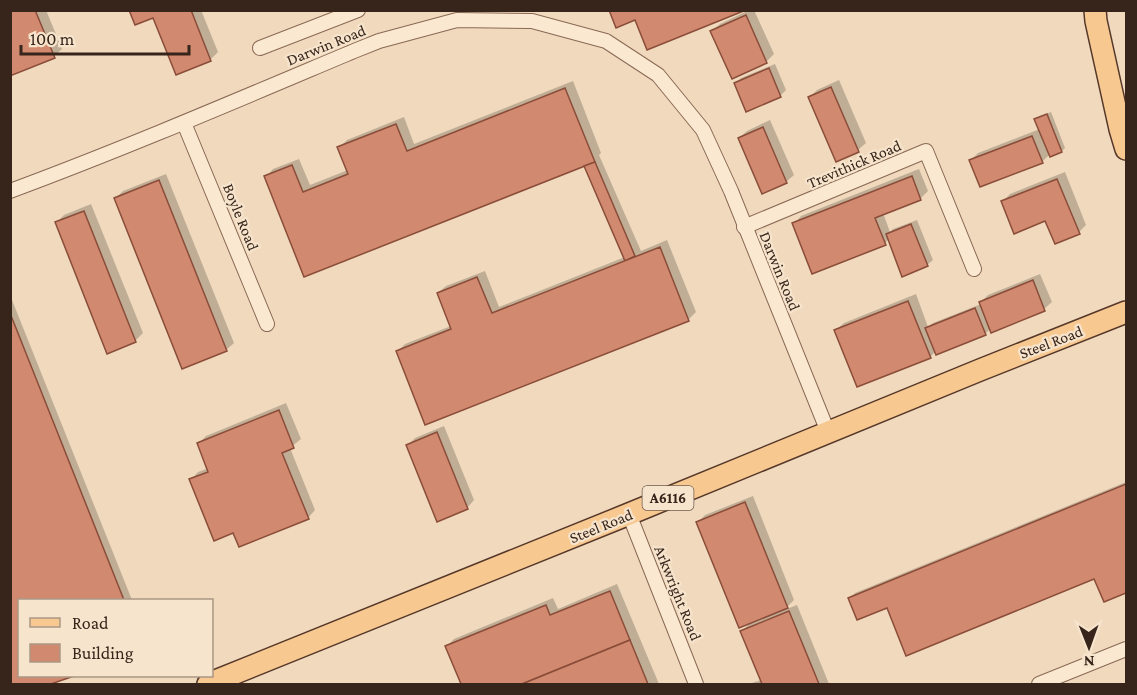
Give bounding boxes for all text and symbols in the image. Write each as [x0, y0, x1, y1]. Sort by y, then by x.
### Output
scale bar [21, 18, 189, 56]
street label: Darwin Road [284, 21, 369, 69]
text: 100 m [30, 29, 75, 49]
street label: Trevithick Road [804, 136, 904, 191]
street label: Boyle Road [219, 181, 262, 254]
street label: Darwin Road [756, 229, 804, 314]
street label: Steel Road [1017, 322, 1086, 362]
road number: A6116 [642, 486, 694, 510]
street label: Steel Road [567, 505, 635, 546]
street label: Arkwright Road [650, 543, 705, 644]
legend [18, 599, 213, 677]
text: Road [72, 613, 109, 633]
north arrow [1059, 617, 1119, 677]
text: Building [72, 643, 134, 663]
text: N [1084, 653, 1095, 670]

